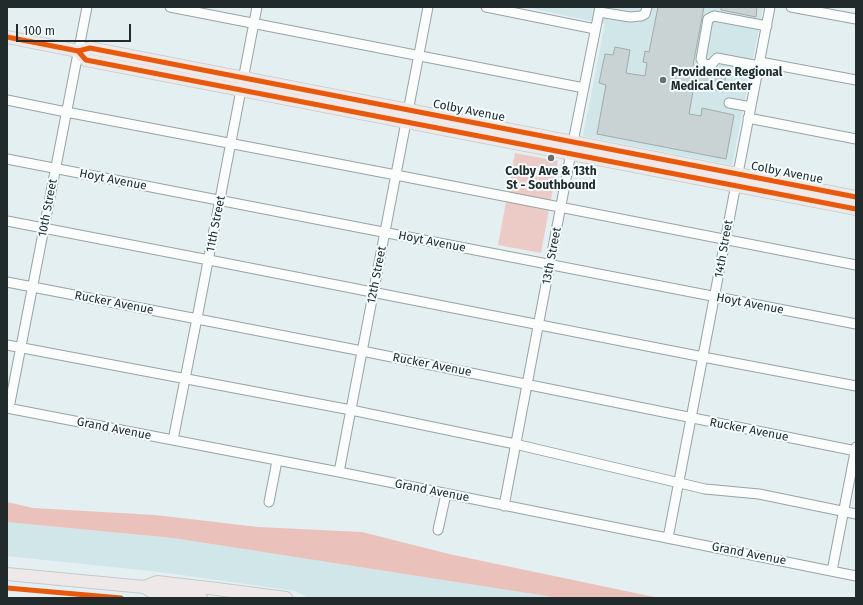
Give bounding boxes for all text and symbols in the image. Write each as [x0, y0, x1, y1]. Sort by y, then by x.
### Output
scale bar [18, 16, 133, 42]
text: 100 m [23, 24, 55, 38]
place label: Providence Regional Medical Center [671, 66, 782, 94]
marker: Providence Regional Medical Center [658, 75, 668, 85]
street label: Colby Avenue [432, 97, 506, 125]
marker: Colby Ave & 13th St - Southbound [546, 153, 556, 163]
street label: Colby Avenue [750, 159, 824, 187]
place label: Colby Ave & 13th St - Southbound [505, 165, 597, 193]
street label: Hoyt Avenue [78, 166, 148, 194]
street label: 10th Street [35, 178, 61, 238]
street label: 11th Street [203, 194, 229, 254]
street label: 14th Street [712, 219, 736, 279]
street label: 13th Street [539, 226, 565, 286]
street label: Hoyt Avenue [397, 228, 467, 256]
street label: 12th Street [364, 245, 390, 305]
street label: Rucker Avenue [73, 288, 155, 318]
street label: Hoyt Avenue [715, 290, 785, 318]
street label: Rucker Avenue [391, 350, 473, 380]
street label: Grand Avenue [76, 415, 152, 443]
street label: Rucker Avenue [708, 415, 790, 445]
street label: Grand Avenue [394, 477, 470, 505]
street label: Grand Avenue [711, 540, 787, 568]

